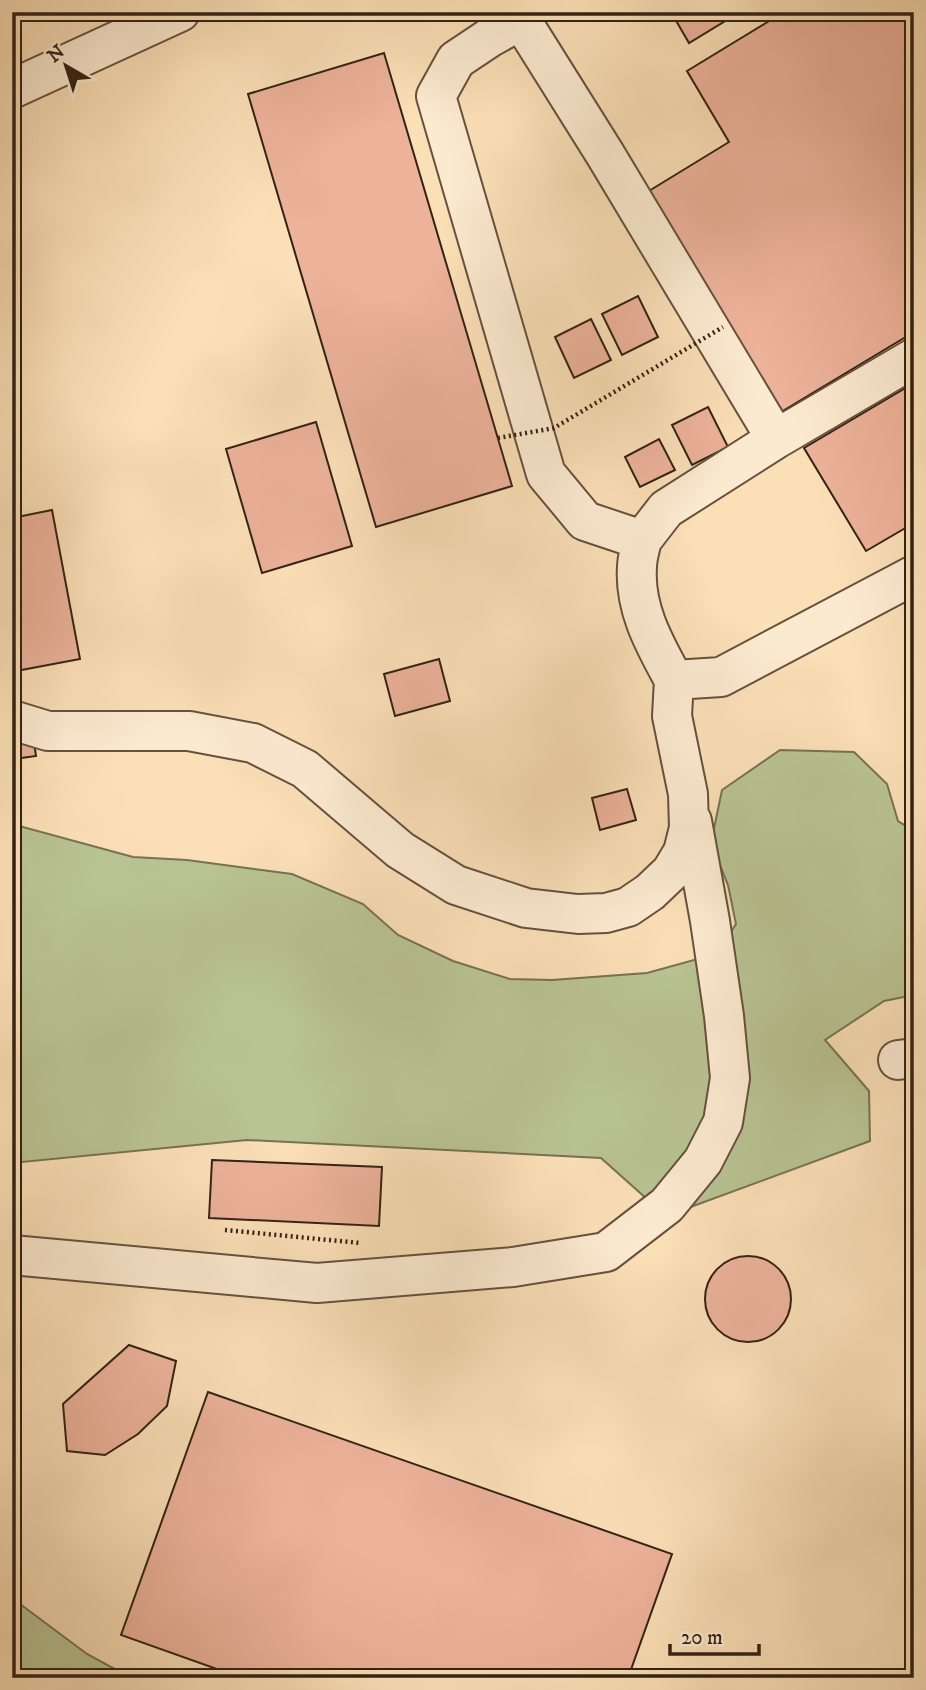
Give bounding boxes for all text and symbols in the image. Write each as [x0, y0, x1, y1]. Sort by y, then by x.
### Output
north arrow [32, 32, 102, 102]
text: N [43, 40, 70, 68]
scale bar [670, 1613, 760, 1657]
text: 20 m [681, 1625, 723, 1651]

